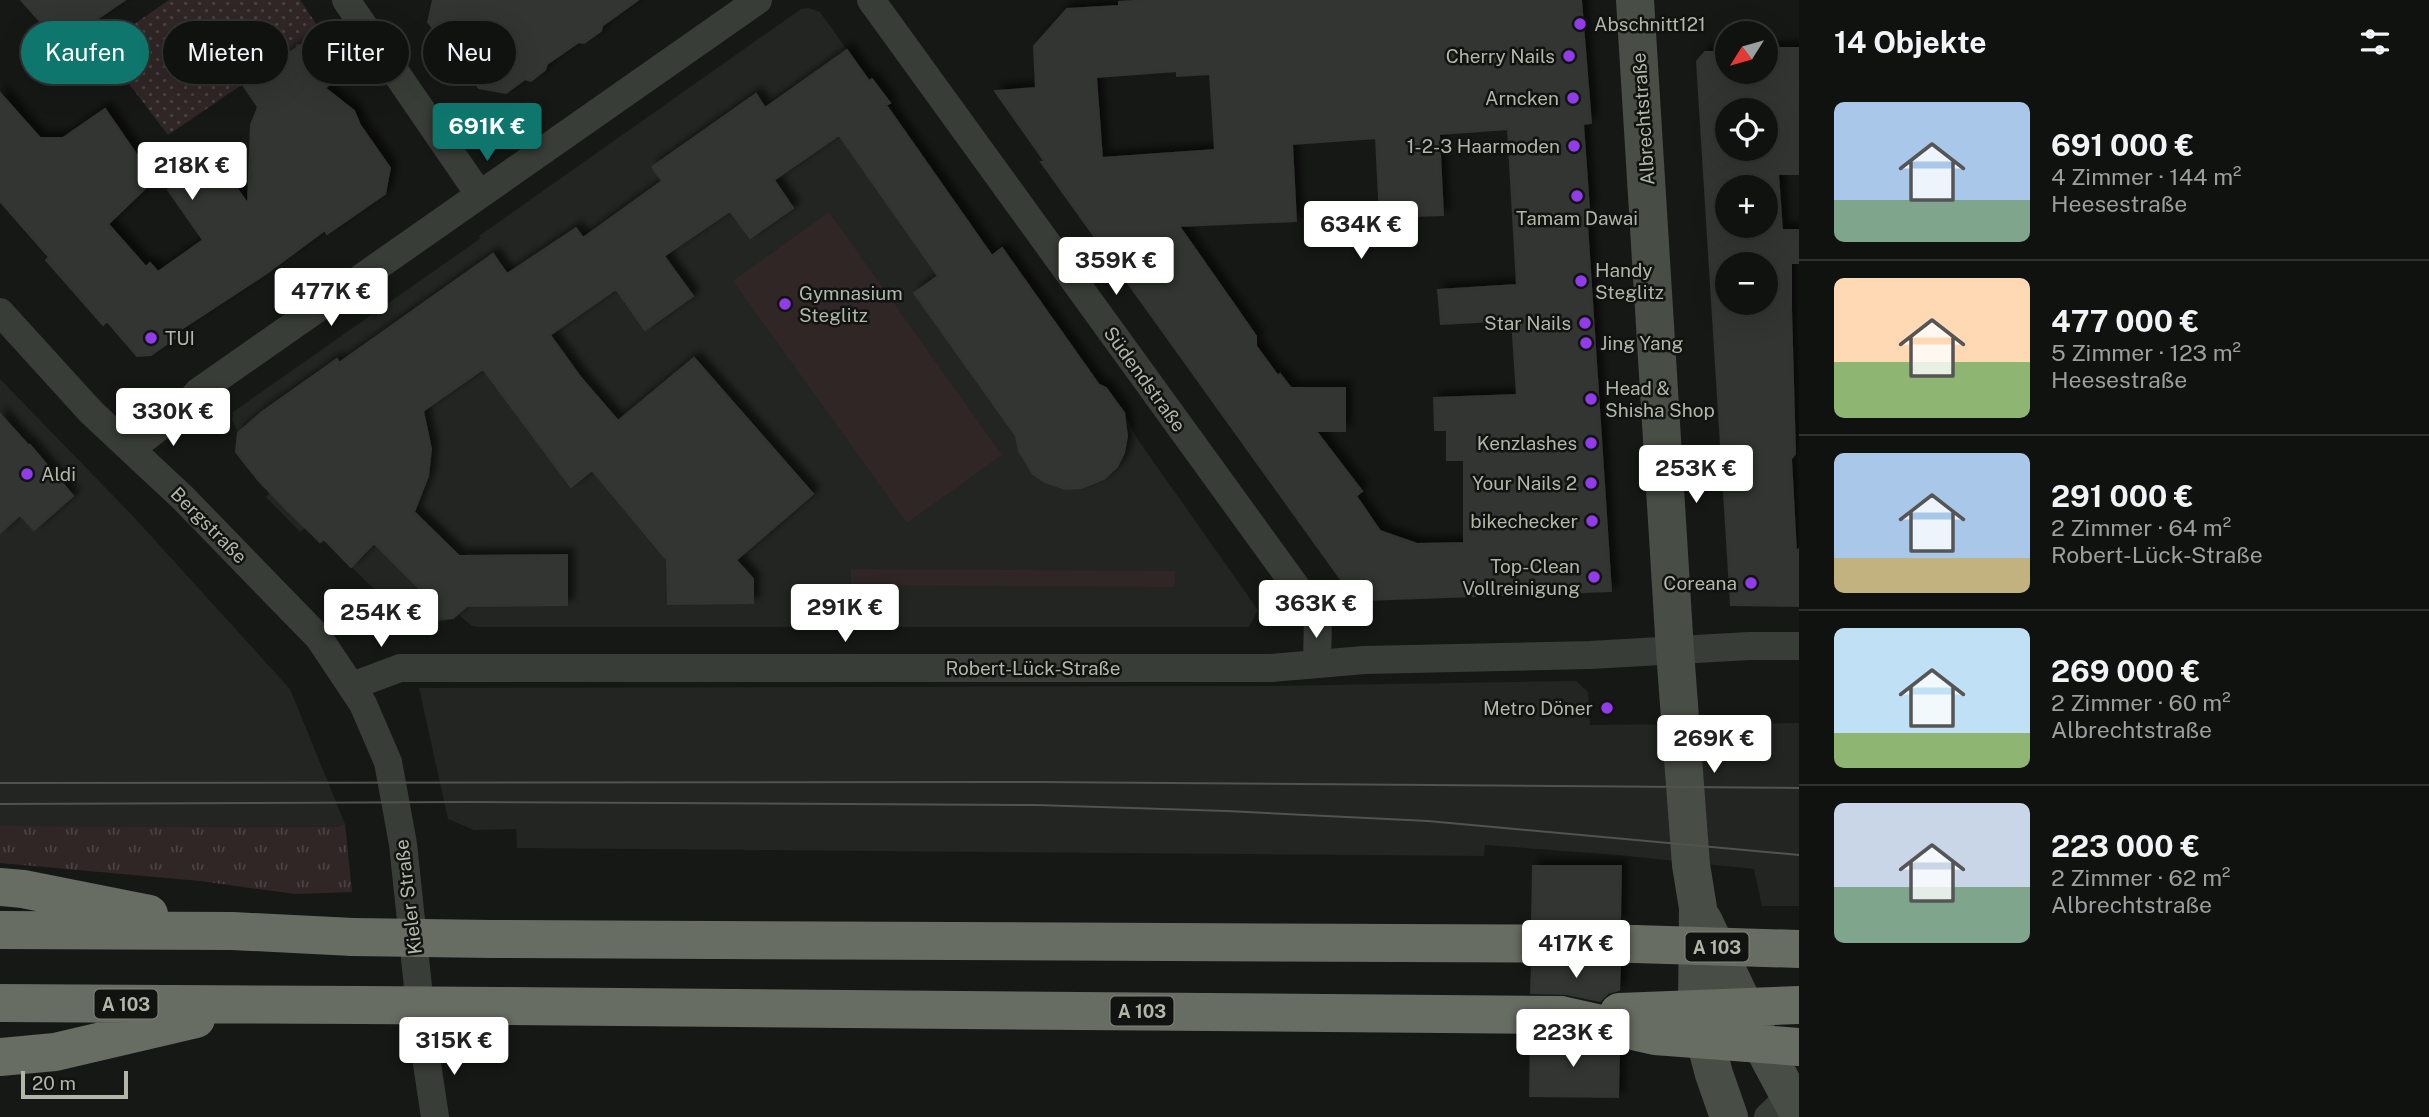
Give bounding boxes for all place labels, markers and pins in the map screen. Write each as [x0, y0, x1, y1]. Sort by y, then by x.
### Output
place label: Abschnitt121 [1594, 13, 1706, 35]
marker: Abschnitt121 [1572, 16, 1588, 32]
place label: Cherry Nails [1446, 45, 1555, 67]
marker: Cherry Nails [1561, 48, 1577, 64]
place label: Arncken [1485, 87, 1559, 109]
marker: Arncken [1565, 90, 1581, 106]
pin: 691K € [430, 104, 544, 163]
place label: 1-2-3 Haarmoden [1407, 135, 1560, 157]
marker: 1-2-3 Haarmoden [1566, 138, 1582, 154]
pin: 218K € [135, 142, 249, 202]
marker: Tamam Dawai [1569, 188, 1585, 204]
pin: 634K € [1304, 202, 1418, 261]
place label: Tamam Dawai [1516, 207, 1638, 229]
pin: 359K € [1059, 238, 1173, 297]
place label: Handy Steglitz [1595, 259, 1664, 303]
pin: 477K € [274, 268, 388, 328]
marker: Handy Steglitz [1573, 273, 1589, 289]
place label: Gymnasium Steglitz [799, 282, 903, 326]
marker: Gymnasium Steglitz [777, 296, 793, 312]
place label: Star Nails [1484, 312, 1571, 334]
marker: Star Nails [1577, 315, 1593, 331]
place label: TUI [165, 327, 195, 349]
marker: TUI [143, 330, 159, 346]
place label: Jing Yang [1600, 332, 1683, 354]
marker: Jing Yang [1578, 335, 1594, 351]
place label: Head & Shisha Shop [1605, 377, 1715, 421]
pin: 330K € [116, 388, 230, 448]
marker: Head & Shisha Shop [1583, 391, 1599, 407]
place label: Kenzlashes [1477, 432, 1577, 454]
marker: Kenzlashes [1583, 435, 1599, 451]
pin: 253K € [1639, 446, 1753, 505]
place label: Aldi [41, 463, 76, 485]
marker: Aldi [19, 466, 35, 482]
place label: Your Nails 2 [1472, 472, 1577, 494]
marker: Your Nails 2 [1583, 475, 1599, 491]
place label: bikechecker [1470, 510, 1578, 532]
marker: bikechecker [1584, 513, 1600, 529]
place label: Top-Clean Vollreinigung [1462, 555, 1580, 599]
marker: Top-Clean Vollreinigung [1586, 569, 1602, 585]
place label: Coreana [1663, 572, 1737, 594]
marker: Coreana [1743, 575, 1759, 591]
pin: 363K € [1259, 580, 1373, 640]
pin: 291K € [788, 584, 902, 644]
pin: 254K € [324, 590, 438, 649]
place label: Metro Döner [1483, 697, 1593, 719]
marker: Metro Döner [1599, 700, 1615, 716]
pin: 269K € [1657, 716, 1771, 775]
pin: 417K € [1519, 920, 1633, 980]
pin: 223K € [1516, 1010, 1630, 1069]
pin: 315K € [397, 1018, 511, 1077]

